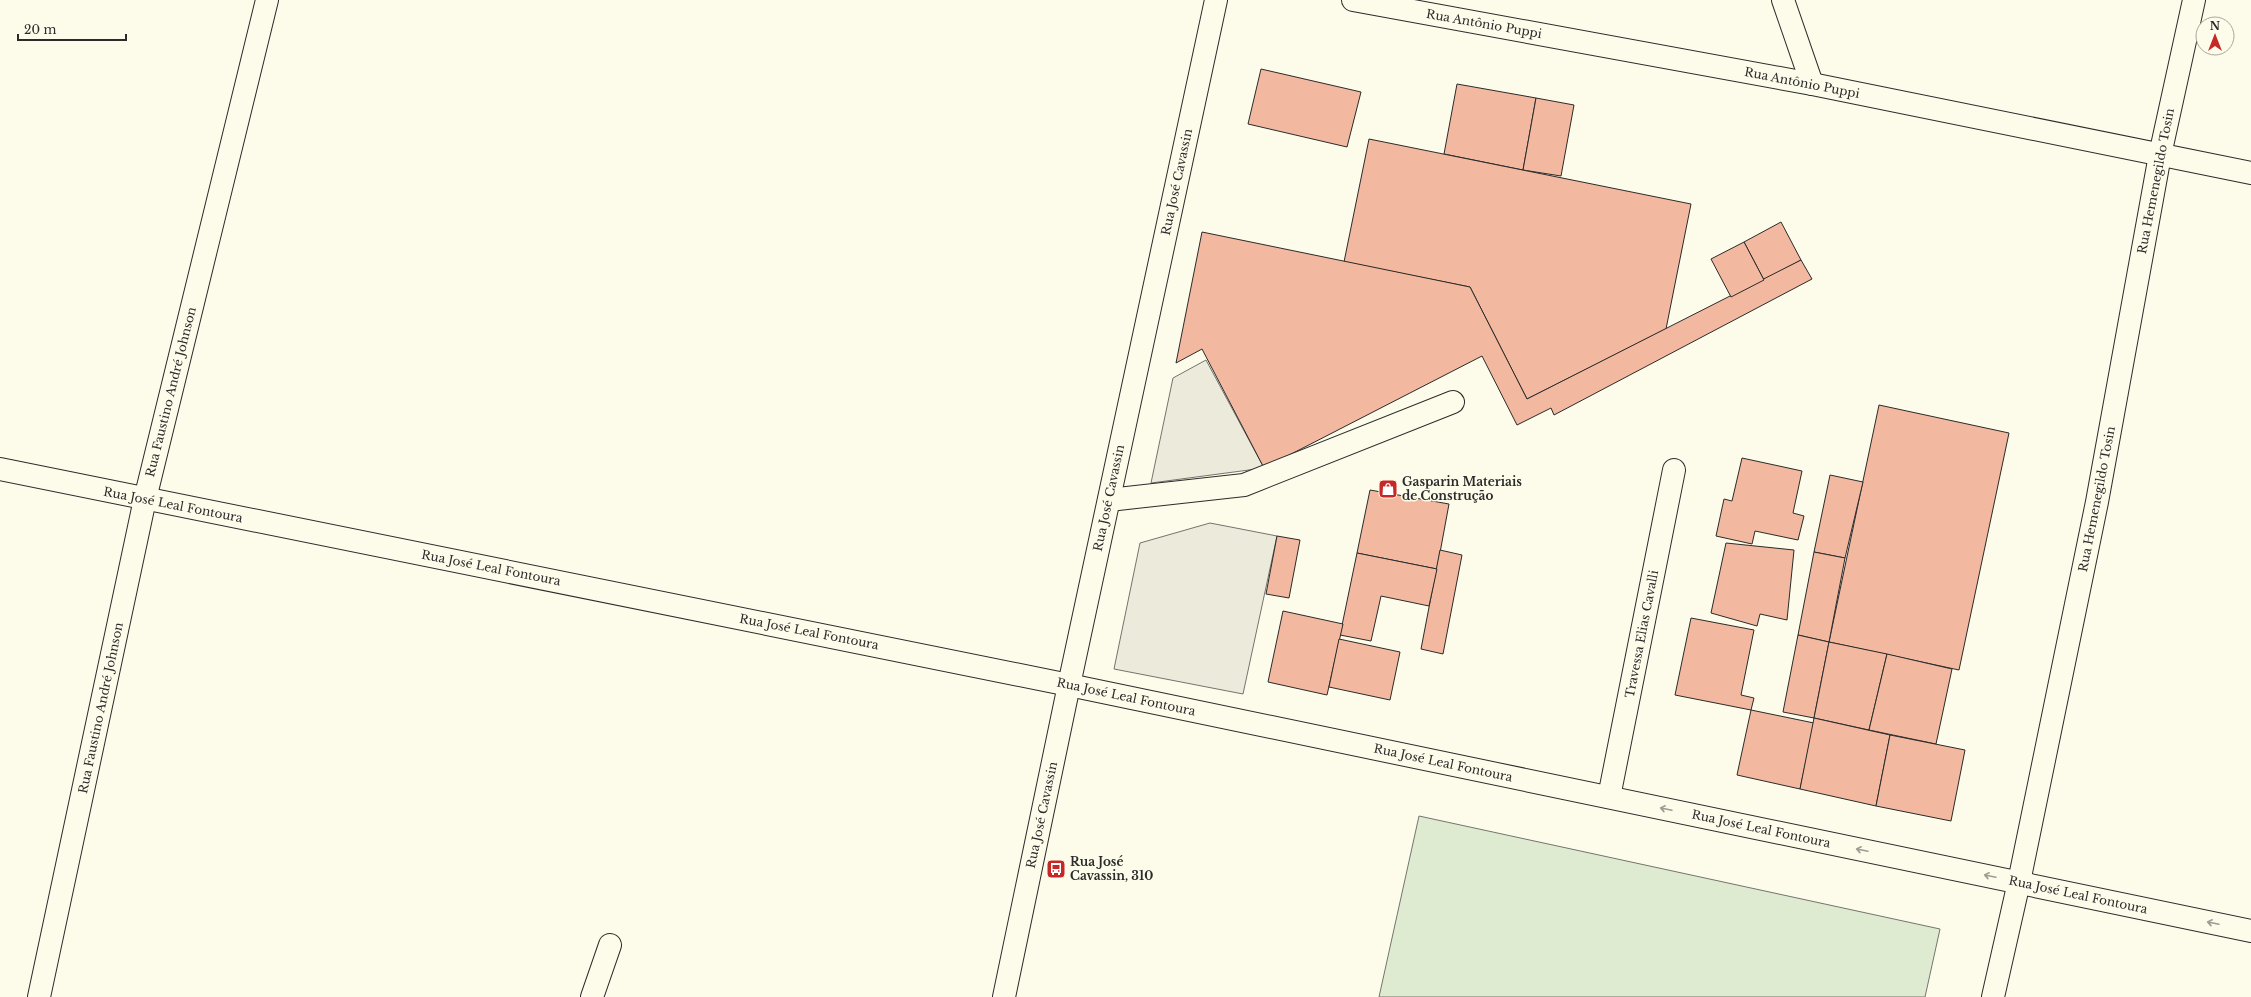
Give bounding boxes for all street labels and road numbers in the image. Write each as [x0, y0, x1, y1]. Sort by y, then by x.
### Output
street label: Rua Antônio Puppi [1425, 6, 1543, 41]
street label: Rua Antônio Puppi [1743, 64, 1861, 101]
street label: Rua Hemenegildo Tosin [2134, 107, 2177, 255]
street label: Rua José Cavassin [1158, 127, 1195, 237]
street label: Rua Faustino André Johnson [142, 305, 199, 478]
street label: Rua Hemenegildo Tosin [2075, 425, 2118, 573]
street label: Rua José Cavassin [1090, 443, 1127, 553]
street label: Rua José Leal Fontoura [102, 484, 244, 525]
street label: Rua José Leal Fontoura [420, 547, 562, 588]
street label: Travessa Elias Cavalli [1622, 569, 1661, 699]
street label: Rua José Leal Fontoura [738, 611, 880, 652]
street label: Rua Faustino André Johnson [75, 621, 126, 795]
street label: Rua José Leal Fontoura [1055, 674, 1197, 719]
street label: Rua José Leal Fontoura [1372, 740, 1514, 785]
street label: Rua José Cavassin [1023, 760, 1060, 870]
street label: Rua José Leal Fontoura [1690, 806, 1832, 851]
street label: Rua José Leal Fontoura [2007, 872, 2149, 917]

